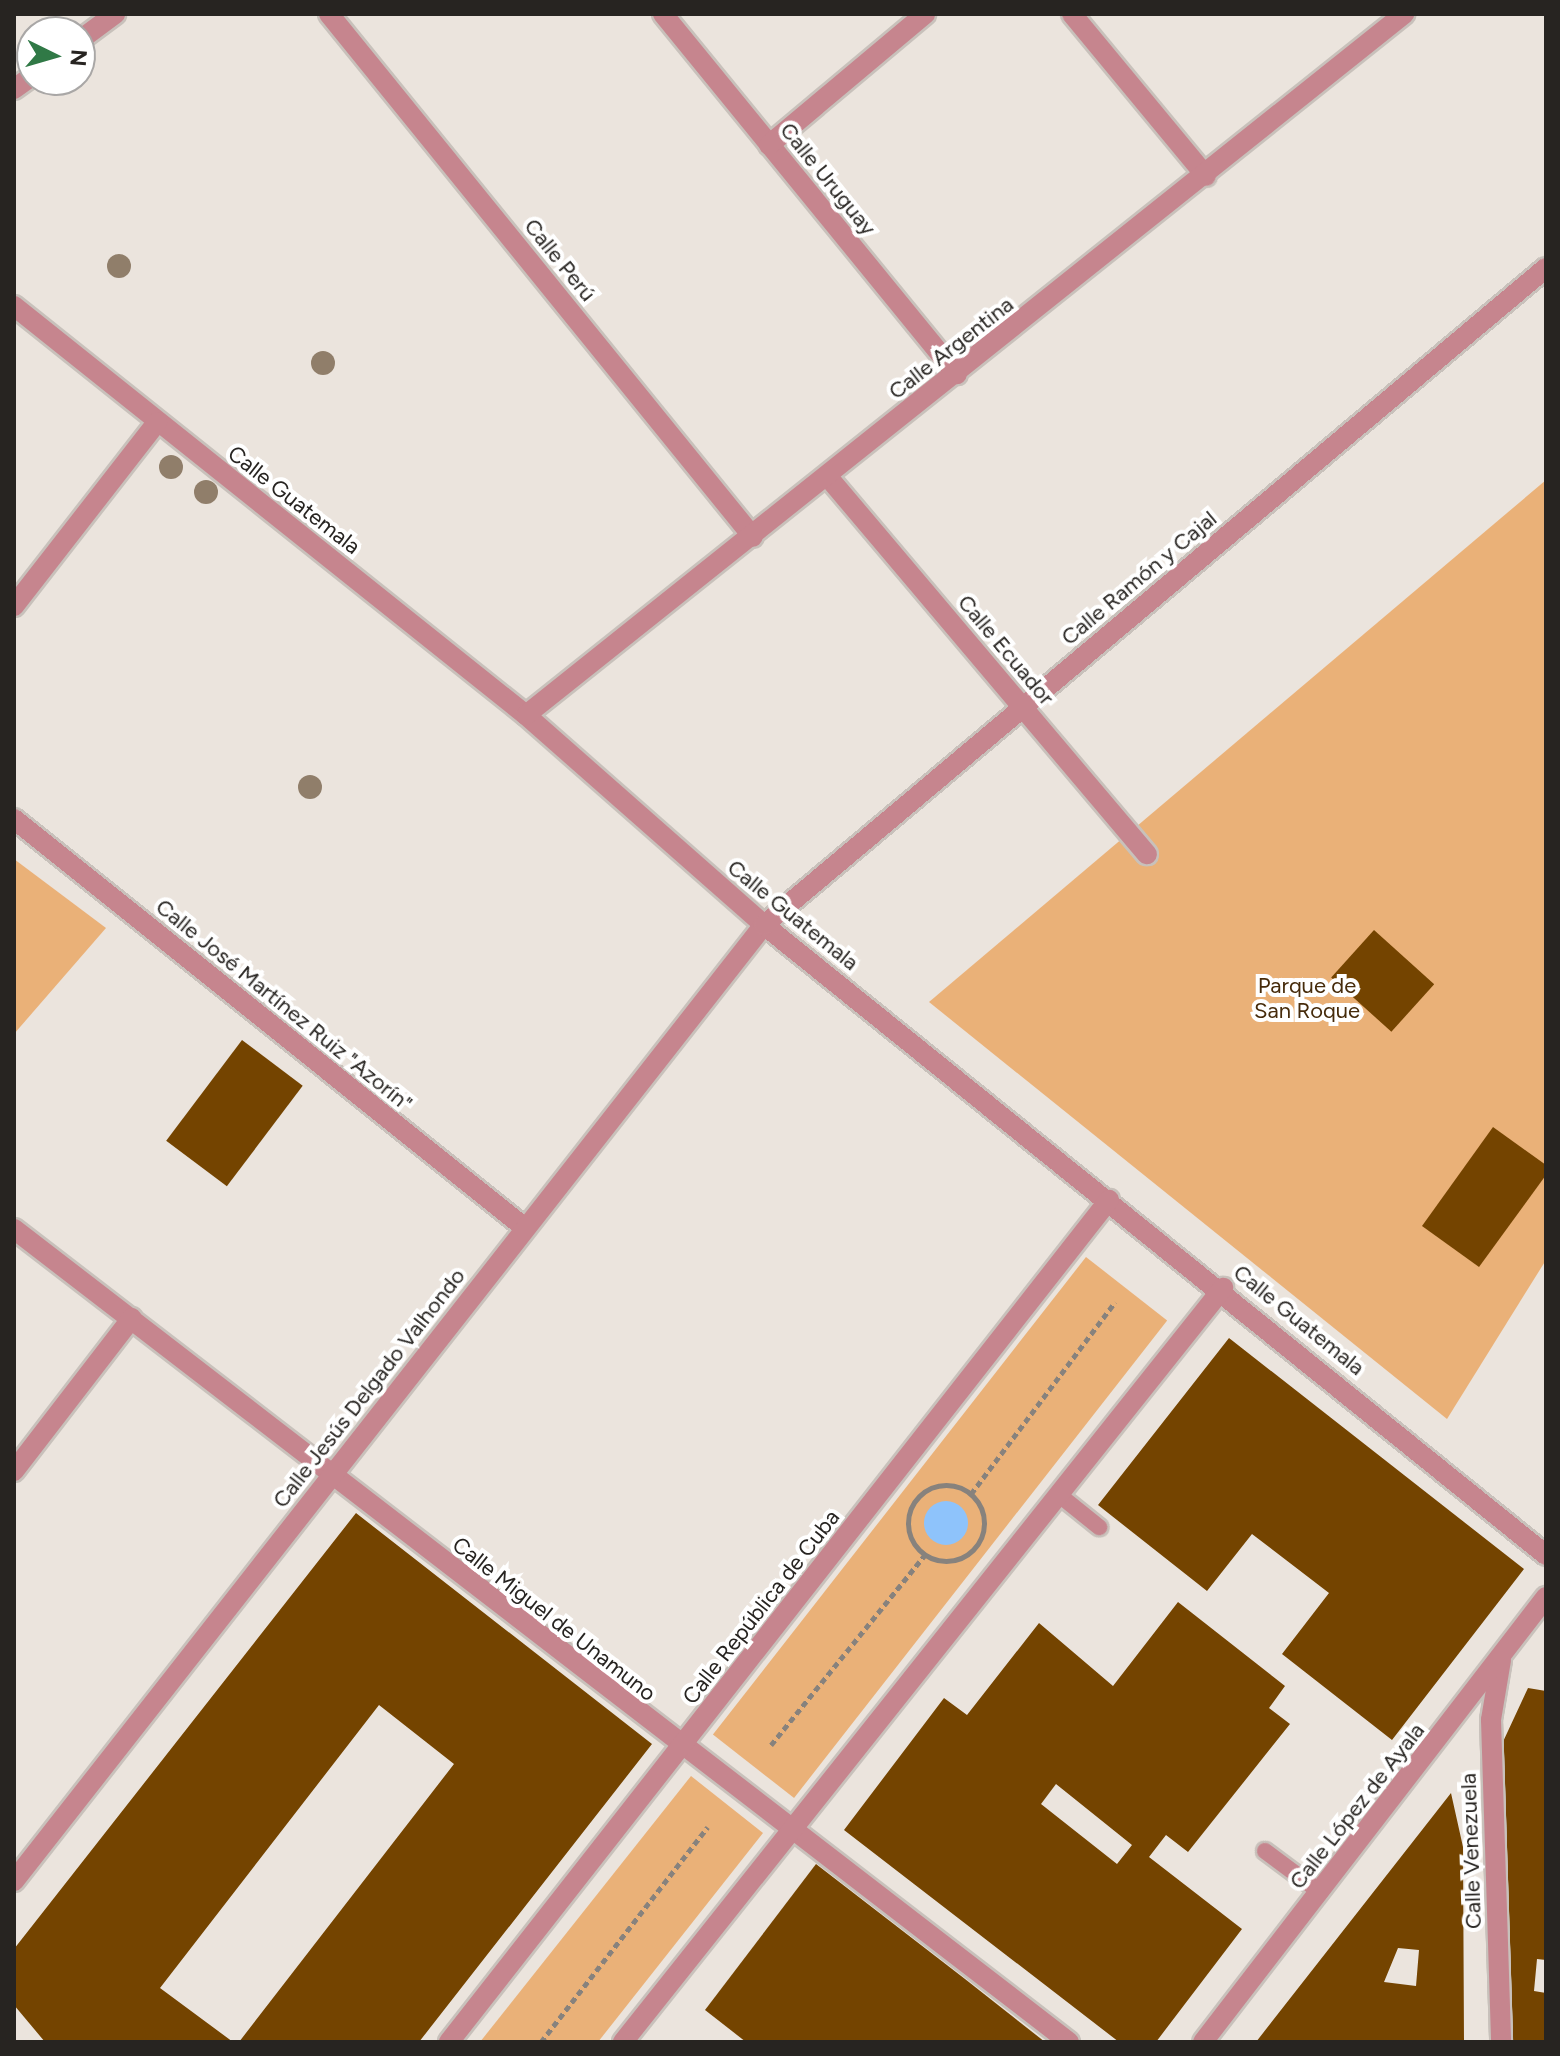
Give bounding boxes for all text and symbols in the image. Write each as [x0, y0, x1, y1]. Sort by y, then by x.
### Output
north arrow [16, 16, 96, 96]
text: N [64, 48, 93, 68]
street label: Calle Uruguay [775, 117, 881, 241]
street label: Calle Perú [519, 213, 601, 307]
street label: Calle Argentina [884, 291, 1018, 405]
street label: Calle Guatemala [223, 440, 365, 560]
street label: Calle Ramón y Cajal [1056, 505, 1222, 651]
street label: Calle Ecuador [952, 590, 1060, 710]
street label: Calle Guatemala [722, 854, 864, 976]
street label: Calle José Martínez Ruiz "Azorín" [151, 893, 417, 1117]
park label: Parque de San Roque [1254, 972, 1360, 1024]
street label: Calle Guatemala [1228, 1259, 1370, 1381]
street label: Calle Jesús Delgado Valhondo [267, 1263, 471, 1513]
street label: Calle República de Cuba [677, 1505, 845, 1709]
street label: Calle Miguel de Unamuno [447, 1531, 661, 1707]
street label: Calle López de Ayala [1284, 1718, 1430, 1894]
street label: Calle Venezuela [1455, 1773, 1487, 1929]

